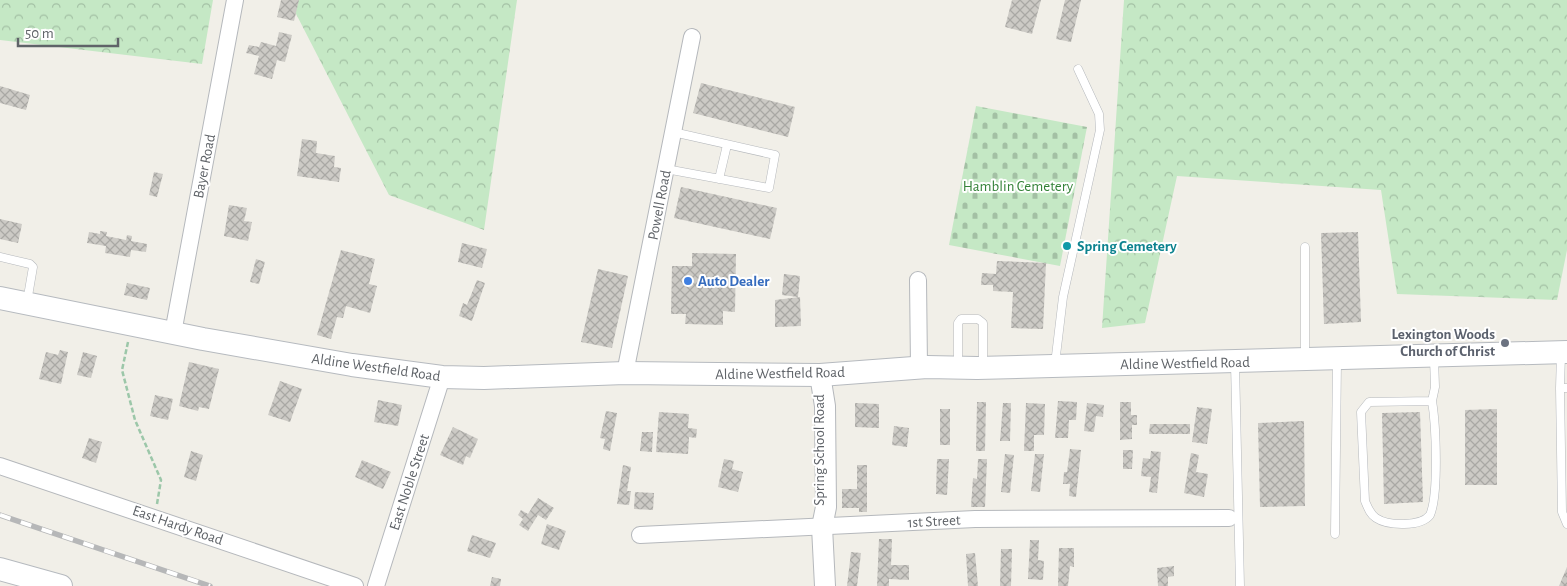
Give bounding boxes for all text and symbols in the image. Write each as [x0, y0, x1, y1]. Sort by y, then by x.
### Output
scale bar [18, 15, 118, 47]
text: 50 m [25, 26, 54, 41]
street label: Bayer Road [191, 133, 218, 199]
street label: Powell Road [645, 169, 674, 241]
park label: Hamblin Cemetery [963, 179, 1074, 194]
place label: Spring Cemetery [1077, 239, 1177, 254]
marker: Spring Cemetery [1061, 240, 1073, 252]
place label: Auto Dealer [698, 274, 770, 289]
marker: Auto Dealer [682, 275, 694, 287]
place label: Lexington Woods Church of Christ [1391, 327, 1495, 359]
marker: Lexington Woods Church of Christ [1499, 337, 1511, 349]
street label: Aldine Westfield Road [311, 351, 442, 384]
street label: Aldine Westfield Road [1120, 355, 1250, 372]
street label: Aldine Westfield Road [715, 365, 845, 382]
street label: Spring School Road [812, 394, 827, 506]
street label: East Noble Street [387, 432, 432, 532]
street label: East Hardy Road [131, 503, 225, 548]
street label: 1st Street [907, 513, 961, 530]

